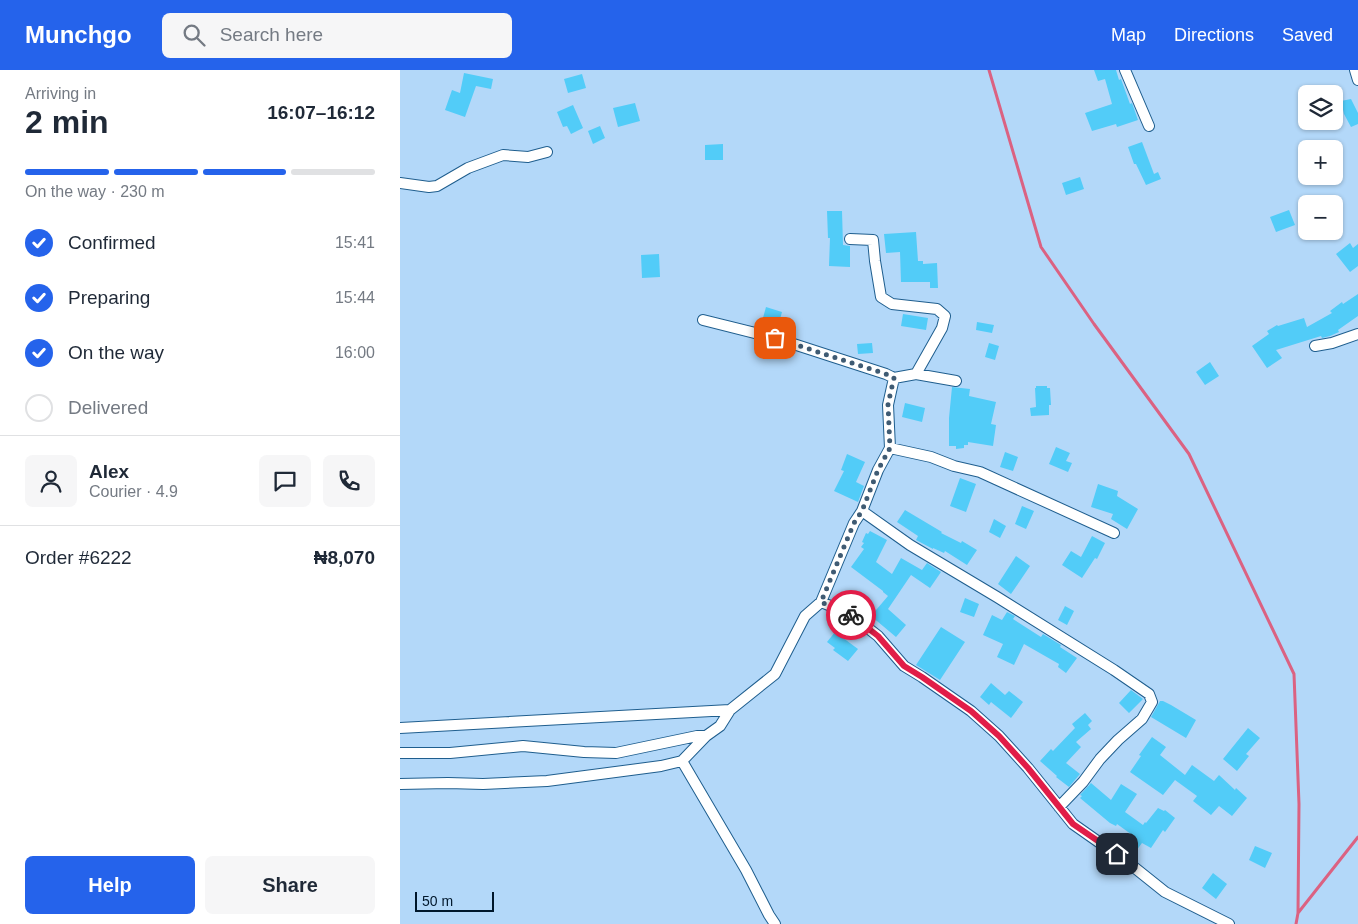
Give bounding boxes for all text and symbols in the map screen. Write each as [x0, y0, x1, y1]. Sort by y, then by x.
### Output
search box [162, 13, 512, 58]
text: Munchgo [25, 21, 132, 48]
icon: search [180, 21, 208, 49]
text: Search here [220, 24, 323, 45]
text: Map [1111, 25, 1146, 45]
text: Directions [1174, 25, 1254, 45]
text: Saved [1282, 25, 1333, 45]
text: Arriving in [25, 85, 96, 102]
map controls [1298, 85, 1343, 240]
button: layers [1298, 85, 1343, 130]
text: 16:07–16:12 [267, 102, 375, 123]
text: 2 min [25, 104, 109, 140]
button: + [1298, 140, 1343, 185]
text: On the way · 230 m [25, 183, 165, 200]
button: − [1298, 195, 1343, 240]
icon: check [25, 229, 53, 257]
text: Confirmed [68, 232, 156, 253]
text: 15:41 [335, 234, 375, 251]
icon: check [25, 284, 53, 312]
text: Preparing [68, 287, 150, 308]
text: 15:44 [335, 289, 375, 306]
pin [754, 317, 796, 359]
icon: bag [761, 324, 789, 352]
icon: check [25, 339, 53, 367]
text: On the way [68, 342, 164, 363]
text: 16:00 [335, 344, 375, 361]
text: Delivered [68, 397, 148, 418]
button: person [25, 455, 77, 507]
button: chat [259, 455, 311, 507]
button: phone [323, 455, 375, 507]
text: Alex [89, 461, 129, 482]
text: Courier · 4.9 [89, 483, 178, 500]
text: Order #6222 [25, 547, 132, 568]
text: ₦8,070 [314, 547, 375, 568]
courier [826, 590, 876, 640]
icon: bike [837, 601, 865, 629]
pin [1096, 833, 1138, 875]
icon: home [1103, 840, 1131, 868]
button: Help [25, 856, 195, 914]
button: Share [205, 856, 375, 914]
scale bar [415, 889, 494, 912]
text: 50 m [422, 893, 453, 909]

